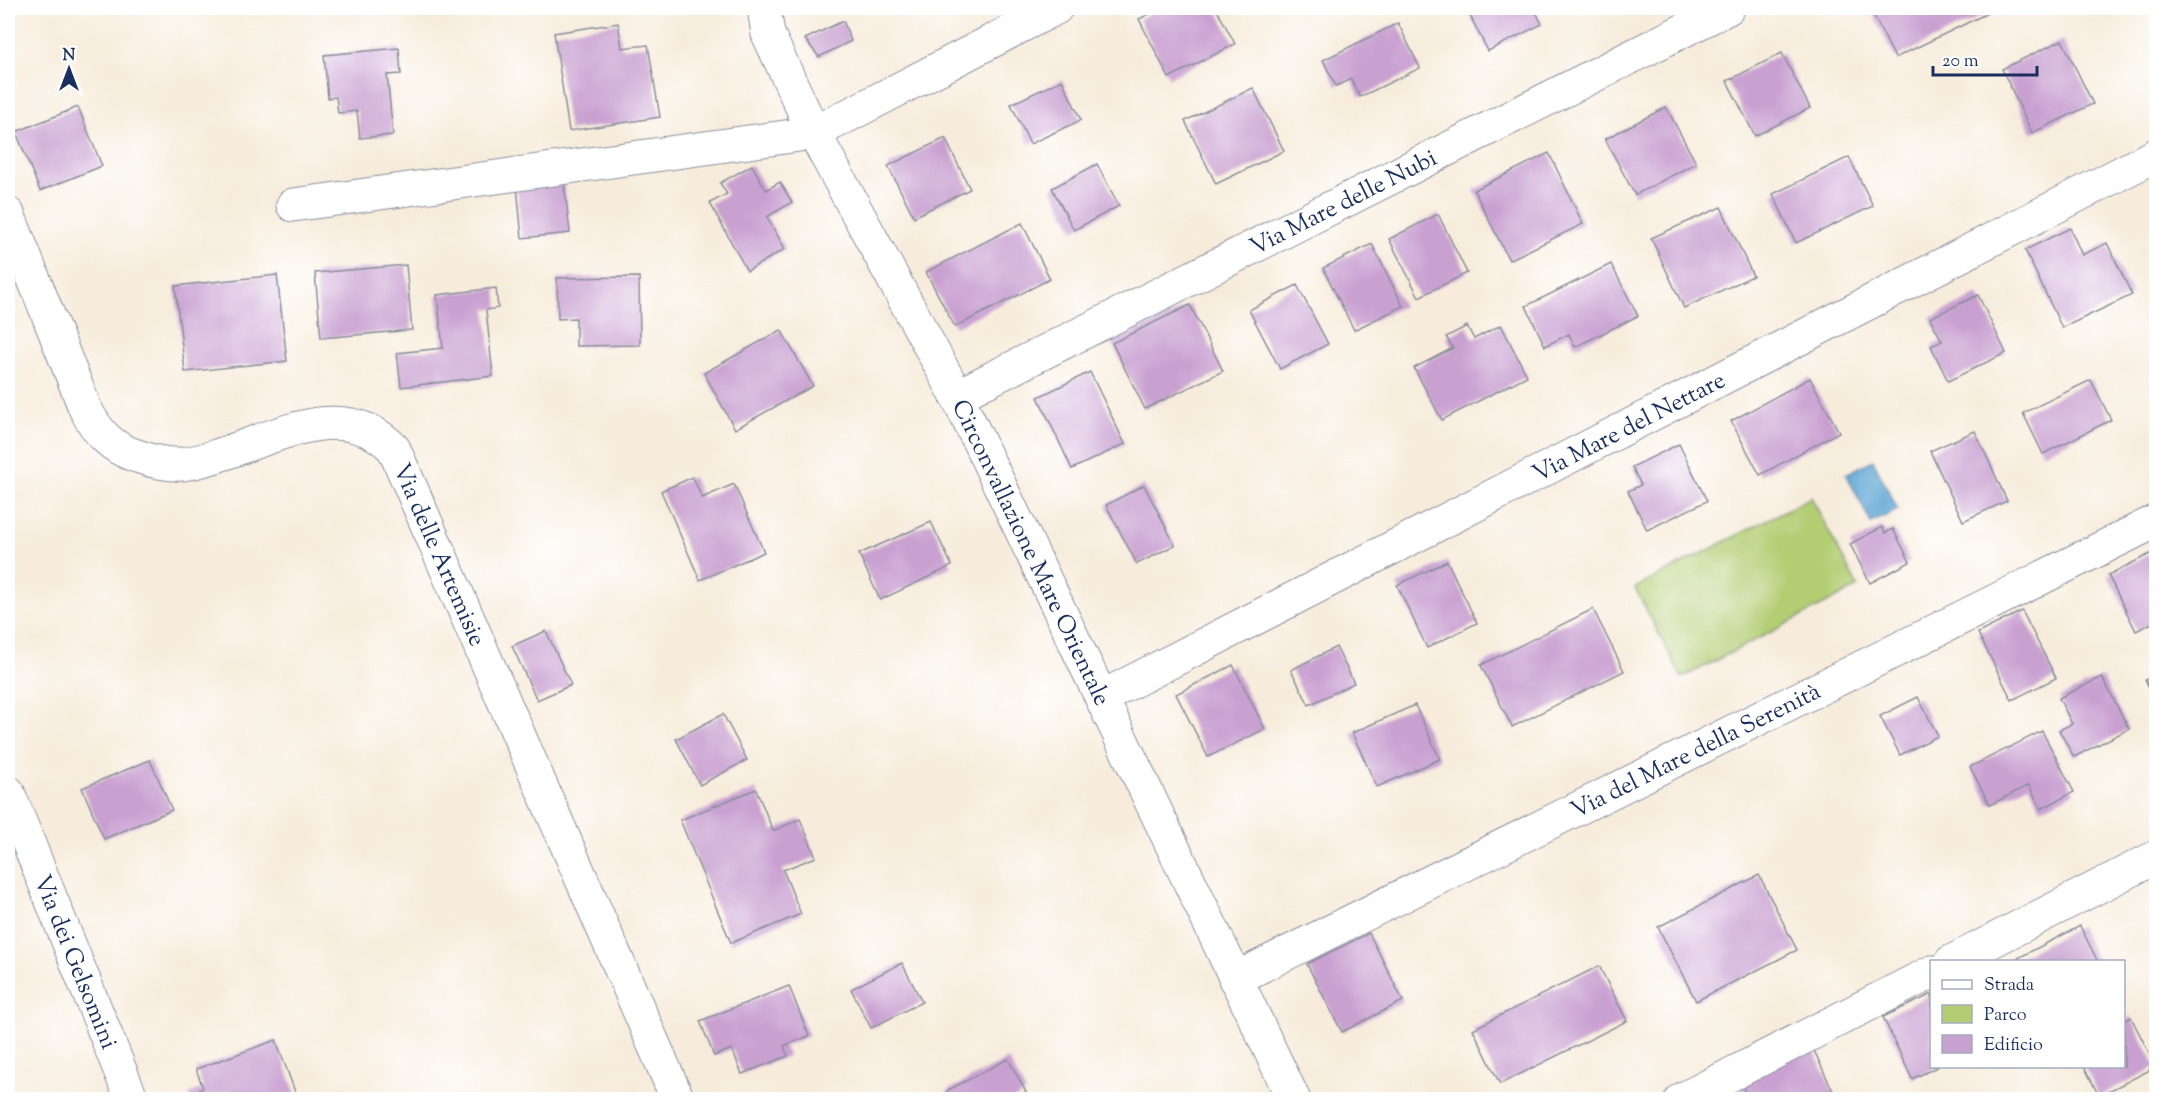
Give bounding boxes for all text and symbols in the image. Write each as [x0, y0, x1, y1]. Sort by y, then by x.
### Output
north arrow [39, 39, 99, 99]
scale bar [1933, 39, 2036, 77]
text: N [63, 45, 76, 68]
text: 20 m [1942, 49, 1979, 75]
street label: Via Mare delle Nubi [1244, 142, 1443, 265]
street label: Via Mare del Nettare [1527, 364, 1732, 492]
street label: Circonvallazione Mare Orientale [942, 394, 1118, 712]
street label: Via delle Artemisie [383, 458, 493, 652]
street label: Via del Mare della Serenità [1565, 675, 1827, 828]
street label: Via dei Gelsomini [24, 870, 125, 1055]
legend [1930, 960, 2125, 1068]
text: Strada [1984, 973, 2034, 999]
text: Parco [1984, 1003, 2027, 1029]
text: Edificio [1984, 1033, 2043, 1059]

